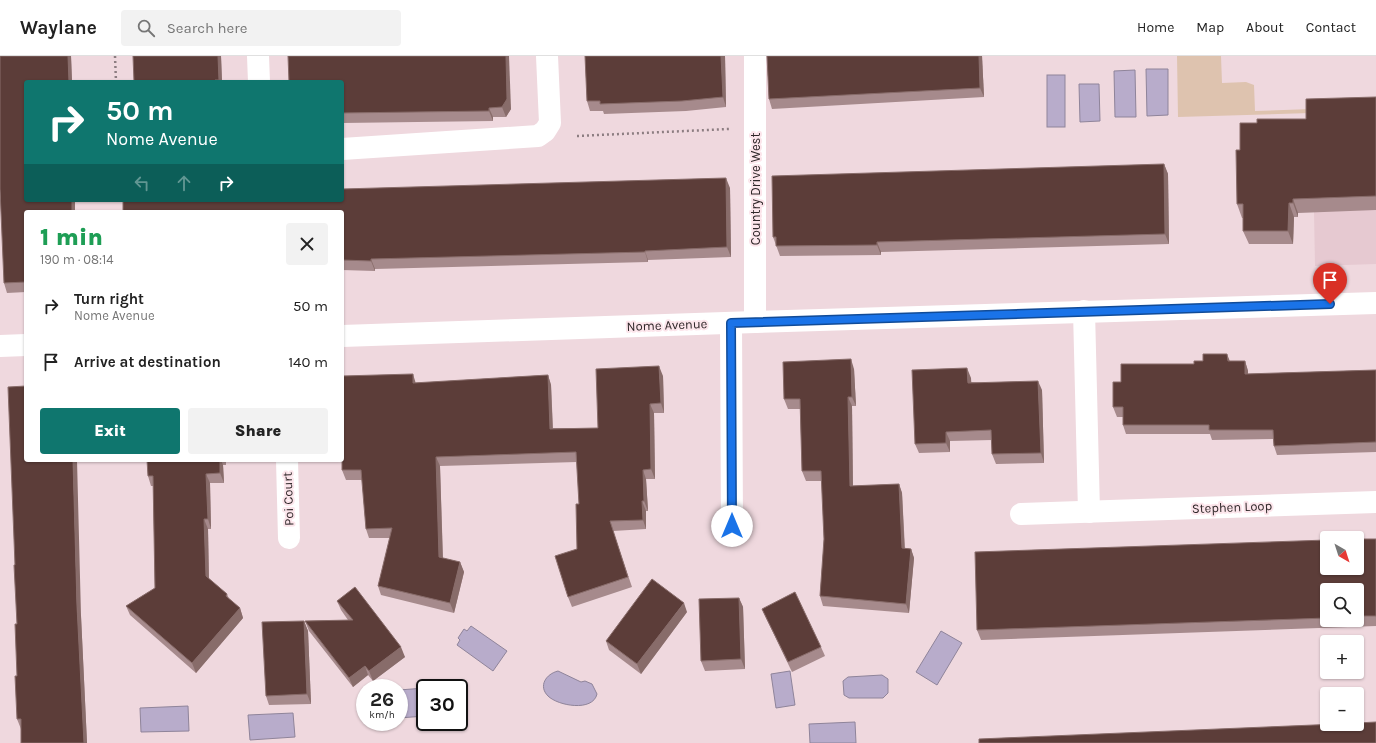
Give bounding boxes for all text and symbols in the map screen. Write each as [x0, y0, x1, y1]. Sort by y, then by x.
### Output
search box [121, 10, 401, 46]
text: Waylane [20, 17, 97, 39]
icon: search [135, 17, 157, 39]
text: Search here [167, 19, 247, 37]
text: Home [1137, 19, 1174, 36]
text: Map [1196, 19, 1224, 36]
text: About [1246, 19, 1284, 36]
text: Contact [1306, 19, 1356, 36]
text: 50 m [106, 94, 174, 127]
icon: right [40, 96, 92, 148]
text: Nome Avenue [106, 128, 218, 150]
street label: Country Drive West [748, 133, 763, 245]
icon: left [131, 172, 153, 194]
icon: ahead [173, 172, 195, 194]
icon: right [215, 172, 237, 194]
text: 1 min [40, 223, 103, 251]
button: close [286, 223, 328, 265]
text: 190 m · 08:14 [40, 252, 114, 267]
pin [1313, 263, 1347, 304]
icon: arrive [1319, 269, 1341, 291]
text: Turn right [74, 290, 144, 308]
icon: right [40, 295, 62, 317]
text: 50 m [293, 297, 328, 315]
text: Nome Avenue [74, 308, 155, 323]
street label: Nome Avenue [626, 316, 708, 334]
icon: arrive [40, 351, 62, 373]
text: Arrive at destination [74, 353, 221, 371]
text: 140 m [288, 353, 328, 371]
button: Exit [40, 408, 180, 454]
button: Share [188, 408, 328, 454]
street label: Poi Court [280, 472, 296, 526]
street label: Stephen Loop [1192, 498, 1272, 516]
position arrow [711, 505, 753, 547]
north arrow [1320, 531, 1364, 575]
map controls [1320, 531, 1364, 731]
button: search [1320, 583, 1364, 627]
button: + [1320, 635, 1364, 679]
speed limit sign: 30 [416, 679, 468, 731]
button: − [1320, 687, 1364, 731]
text: 26 [370, 688, 394, 711]
text: km/h [369, 709, 395, 721]

